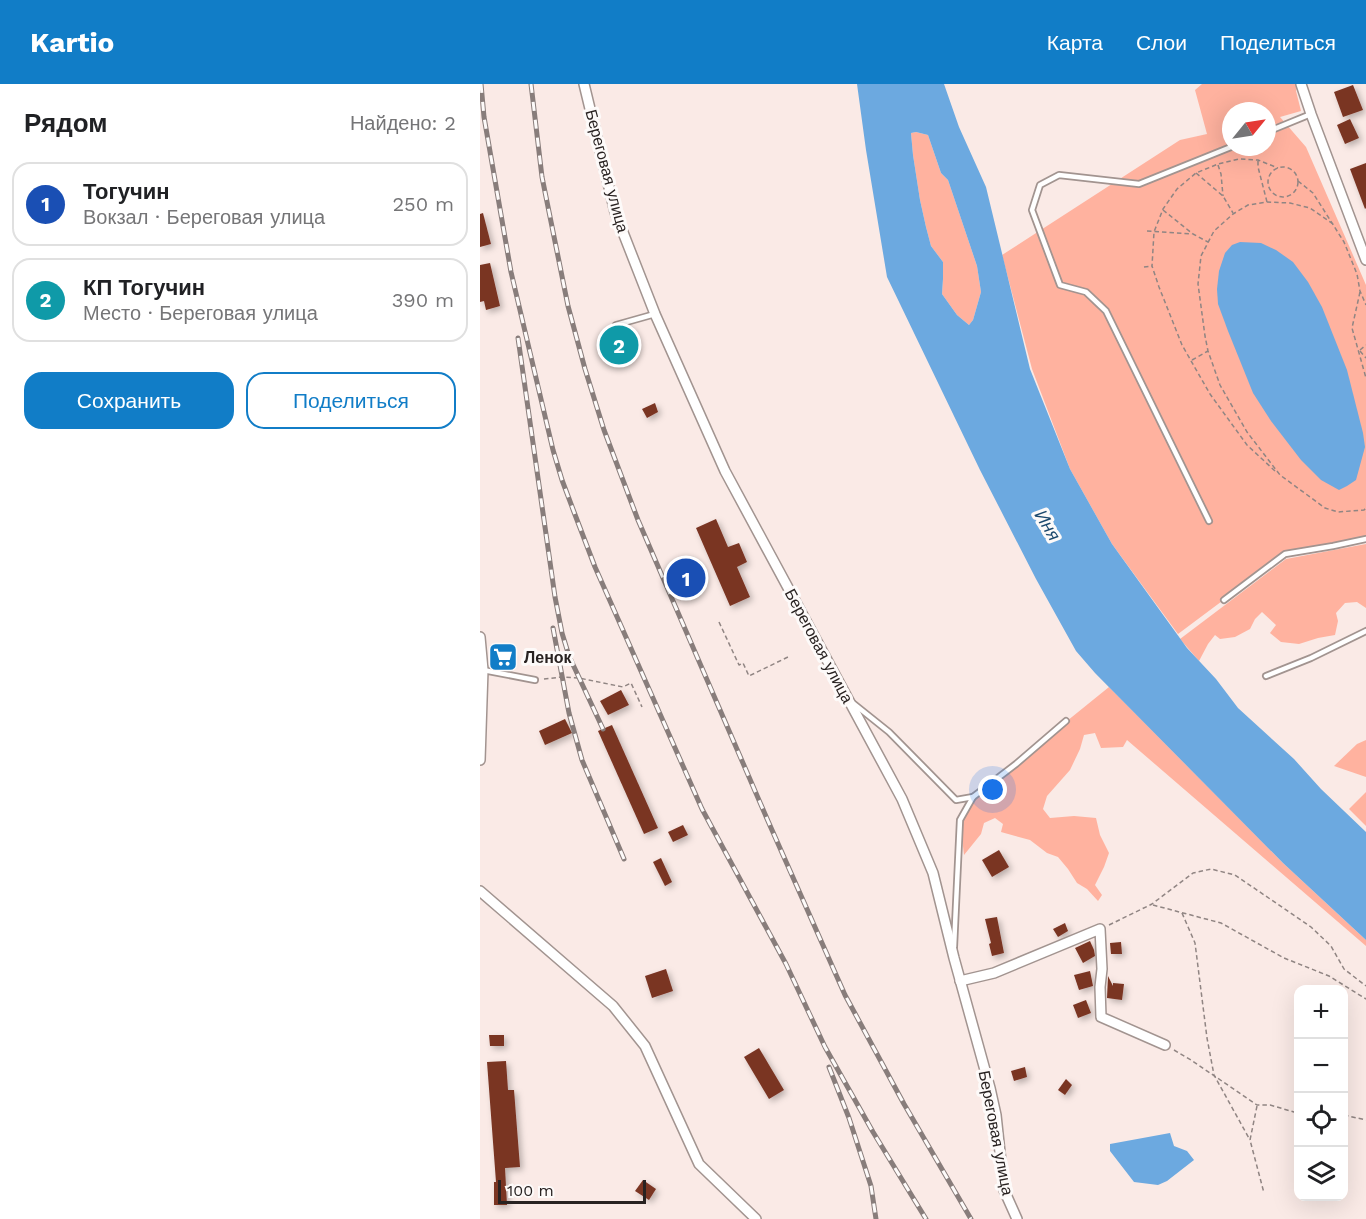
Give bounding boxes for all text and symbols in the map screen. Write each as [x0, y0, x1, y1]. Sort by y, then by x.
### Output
text: Kartio [30, 26, 114, 59]
text: Карта [1047, 30, 1103, 55]
text: Слои [1136, 30, 1187, 55]
text: Поделиться [1220, 30, 1336, 55]
north arrow [1222, 102, 1276, 156]
street label: Береговая улица [581, 107, 633, 235]
text: Рядом [24, 108, 107, 138]
text: Найдено: 2 [350, 111, 456, 135]
text: Тогучин [83, 179, 169, 204]
text: 1 [41, 192, 50, 216]
text: 250 m [392, 192, 454, 216]
text: Вокзал · Береговая улица [83, 205, 325, 229]
text: КП Тогучин [83, 275, 205, 300]
text: 2 [40, 288, 51, 312]
text: 390 m [392, 288, 454, 312]
text: Место · Береговая улица [83, 301, 318, 325]
pin: 2 [600, 322, 638, 368]
button: Сохранить [24, 372, 234, 429]
button: Поделиться [246, 372, 456, 429]
water label: Иня [1031, 506, 1066, 545]
pin: 1 [666, 556, 706, 600]
street label: Береговая улица [781, 586, 857, 707]
supermarket icon: Ленок [487, 641, 519, 673]
place label: Ленок [524, 648, 573, 667]
your location [978, 775, 1007, 804]
map controls [1294, 985, 1348, 1201]
button: + [1294, 985, 1348, 1039]
button: − [1294, 1039, 1348, 1093]
street label: Береговая улица [975, 1069, 1017, 1197]
button: locate [1294, 1093, 1348, 1147]
button: layers [1294, 1147, 1348, 1201]
scale bar [498, 1177, 646, 1204]
text: 100 m [507, 1181, 554, 1200]

